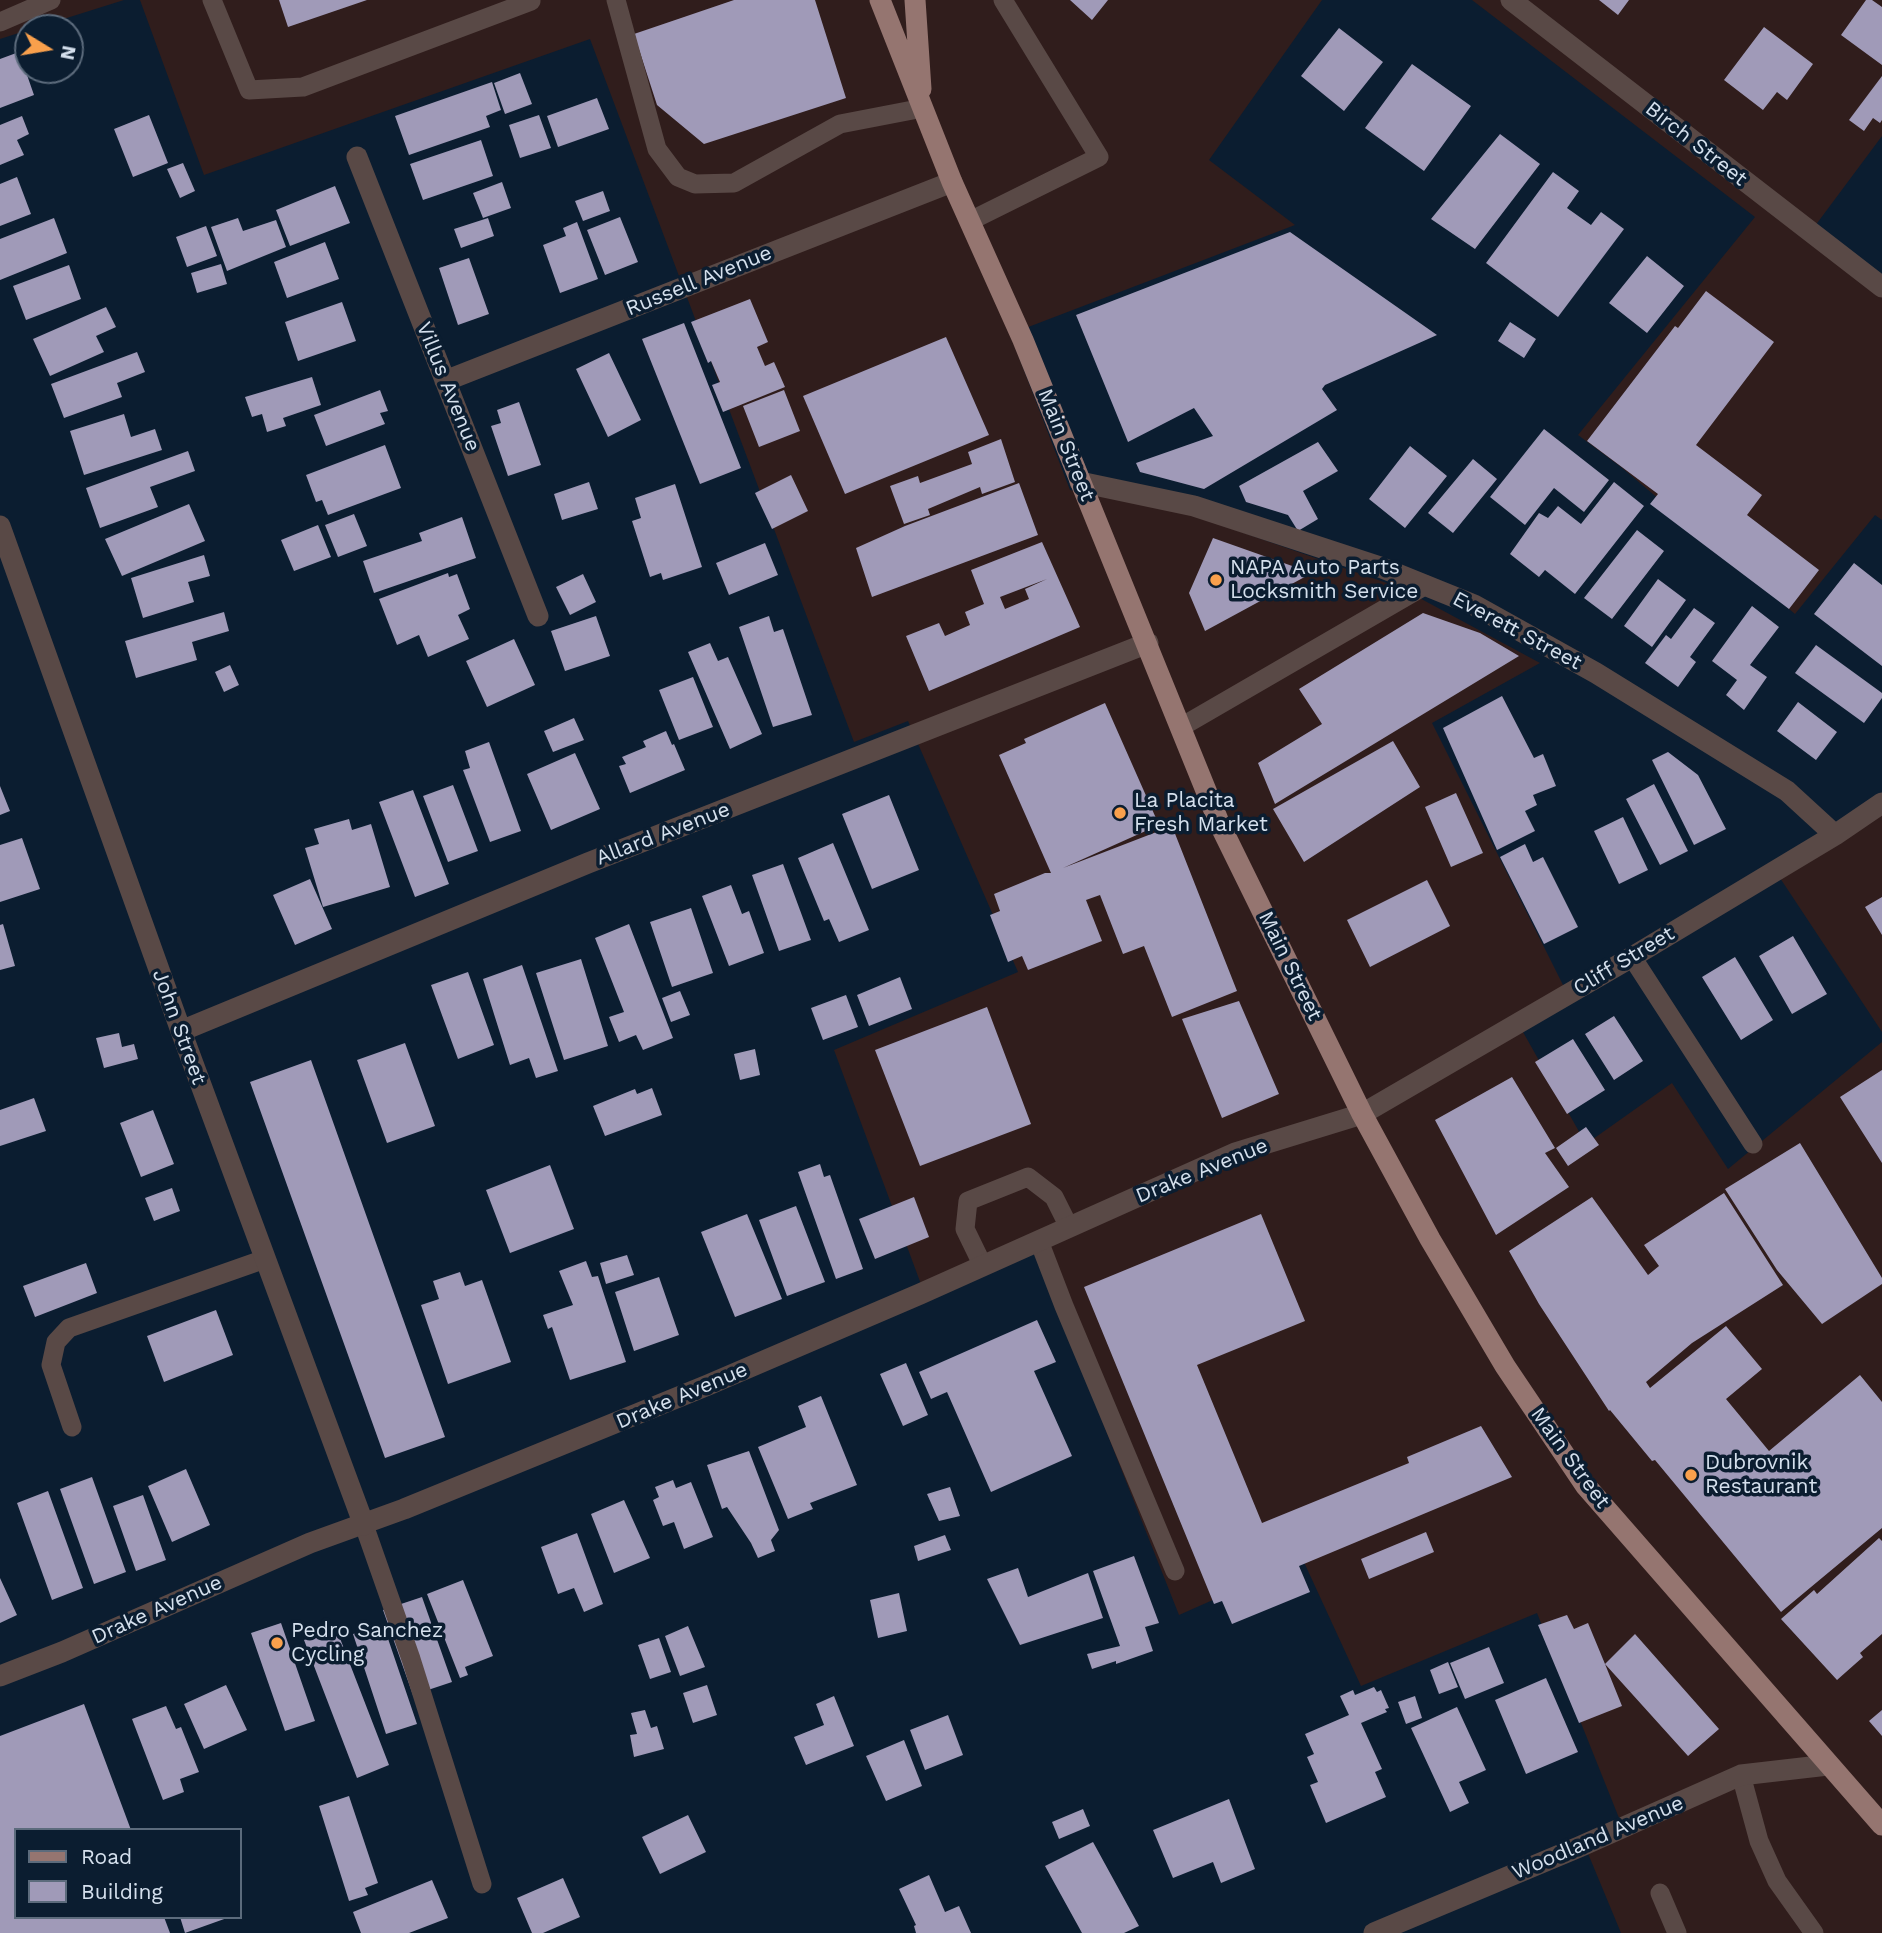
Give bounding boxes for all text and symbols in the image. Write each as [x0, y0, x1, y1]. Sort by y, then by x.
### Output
north arrow [14, 14, 84, 84]
text: N [56, 44, 81, 62]
street label: Birch Street [1640, 96, 1752, 192]
street label: Russell Avenue [622, 240, 776, 322]
street label: Villus Avenue [411, 319, 485, 455]
street label: Main Street [1032, 385, 1100, 505]
place label: NAPA Auto Parts Locksmith Service [1230, 555, 1418, 605]
marker: NAPA Auto Parts Locksmith Service [1208, 572, 1224, 588]
street label: Everett Street [1448, 586, 1586, 676]
place label: La Placita Fresh Market [1134, 788, 1268, 838]
street label: Allard Avenue [592, 797, 734, 871]
marker: La Placita Fresh Market [1112, 805, 1128, 821]
street label: Main Street [1253, 907, 1327, 1025]
street label: Cliff Street [1569, 921, 1679, 1001]
street label: John Street [147, 966, 211, 1088]
street label: Drake Avenue [1132, 1133, 1272, 1209]
street label: Drake Avenue [613, 1357, 751, 1435]
street label: Main Street [1525, 1403, 1615, 1513]
place label: Dubrovnik Restaurant [1705, 1450, 1817, 1500]
marker: Dubrovnik Restaurant [1683, 1467, 1699, 1483]
street label: Drake Avenue [88, 1570, 226, 1650]
place label: Pedro Sanchez Cycling [291, 1618, 443, 1668]
marker: Pedro Sanchez Cycling [269, 1635, 285, 1651]
street label: Woodland Avenue [1509, 1791, 1687, 1885]
legend [14, 1828, 242, 1919]
text: Road [81, 1844, 132, 1869]
text: Building [81, 1879, 163, 1904]

